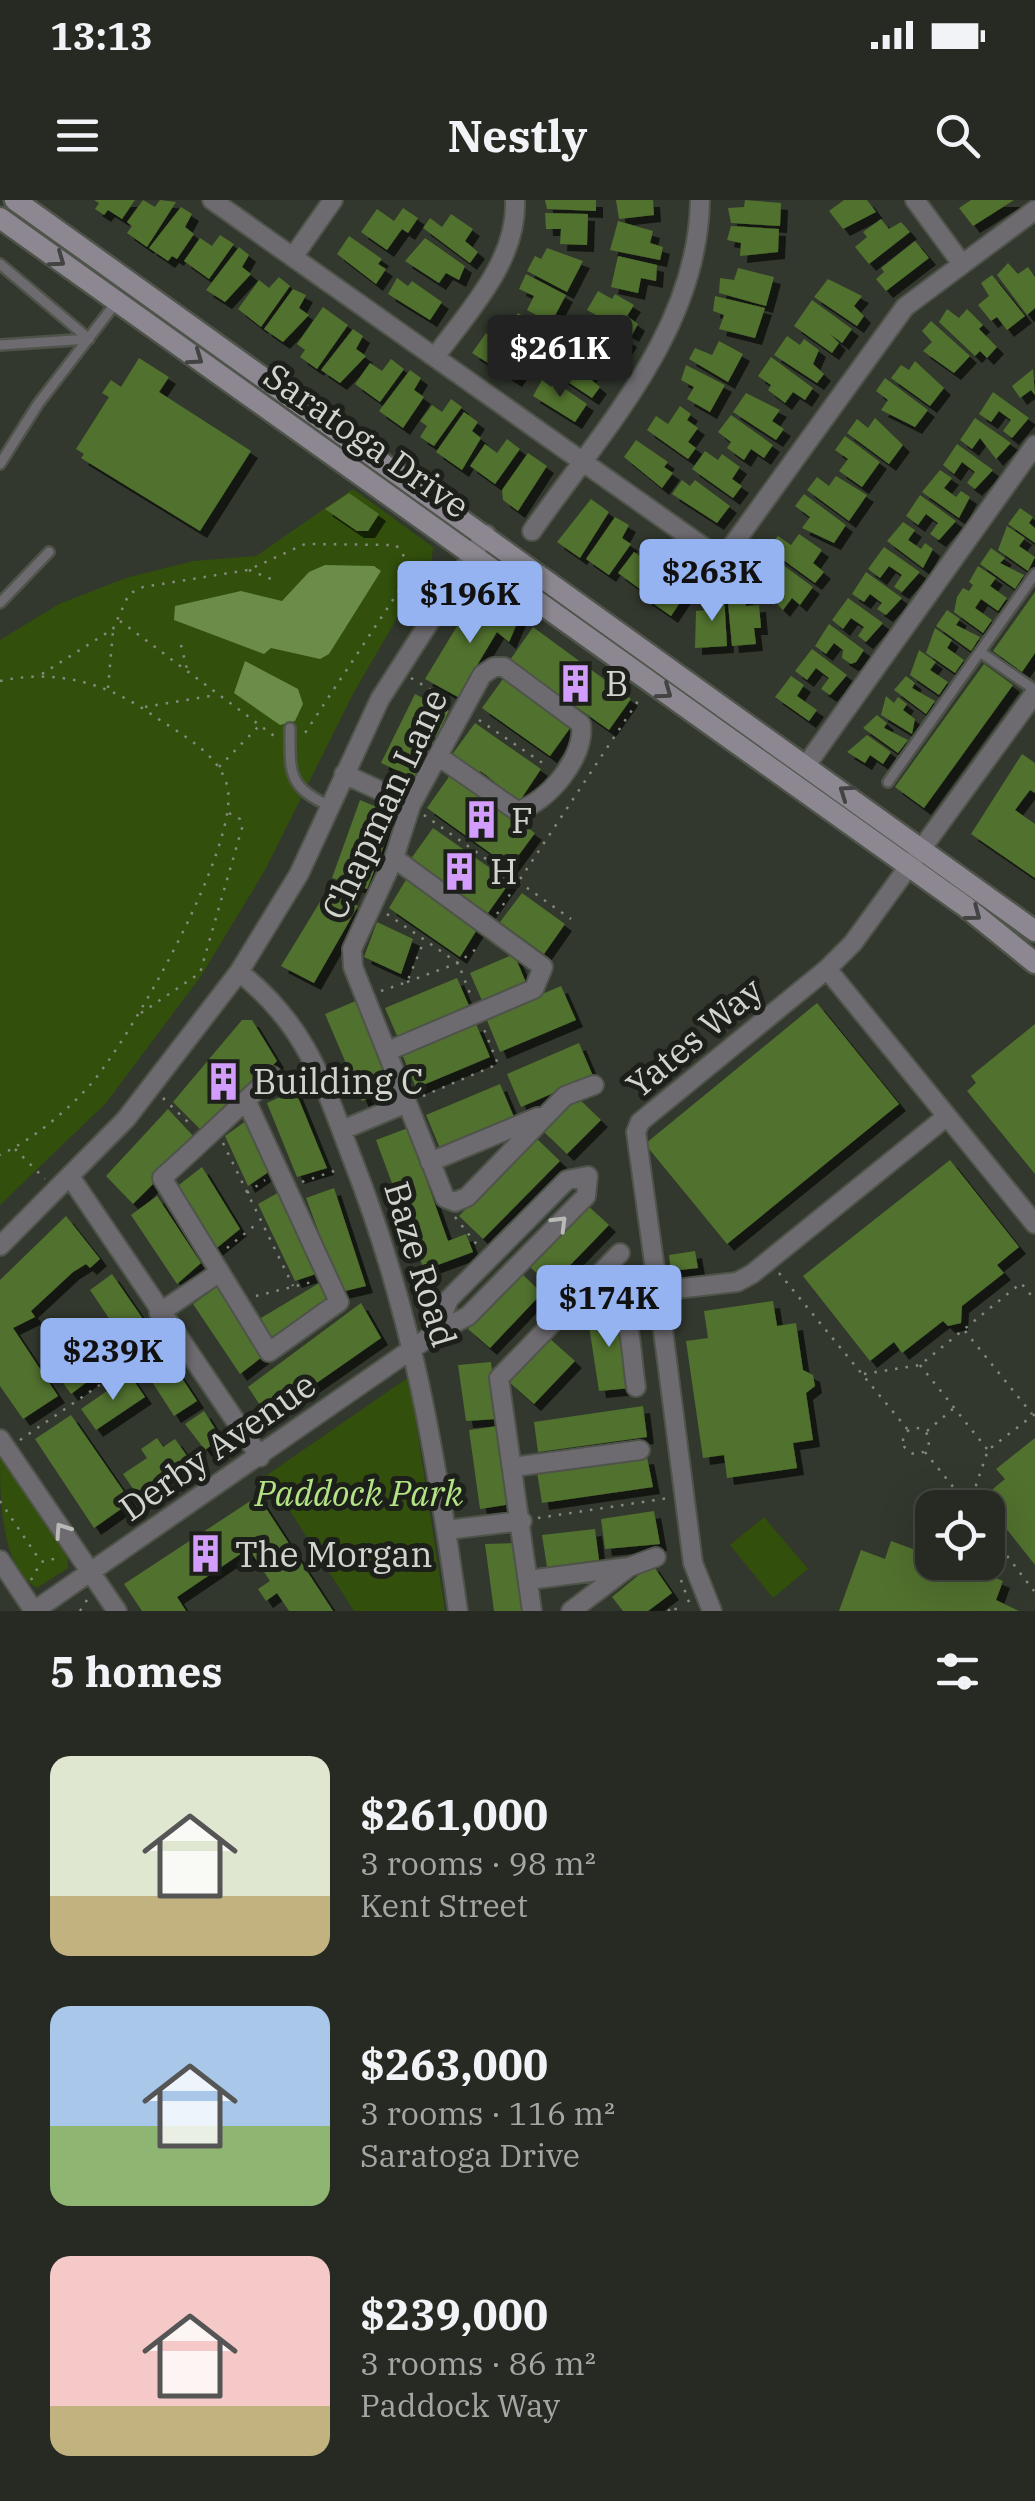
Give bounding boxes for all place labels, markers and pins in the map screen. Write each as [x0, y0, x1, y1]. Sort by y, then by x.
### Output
pin: $261K [490, 315, 630, 400]
pin: $263K [642, 539, 782, 624]
pin: $196K [400, 561, 540, 646]
place label: B [605, 660, 628, 706]
building icon: B [554, 662, 596, 704]
place label: F [511, 797, 533, 843]
building icon: F [460, 799, 502, 841]
place label: H [490, 848, 518, 894]
building icon: H [439, 850, 481, 892]
place label: Building C [253, 1058, 424, 1104]
building icon: Building C [202, 1060, 244, 1102]
pin: $174K [539, 1265, 679, 1350]
pin: $239K [43, 1318, 183, 1403]
place label: The Morgan [235, 1531, 433, 1577]
building icon: The Morgan [184, 1533, 226, 1575]

